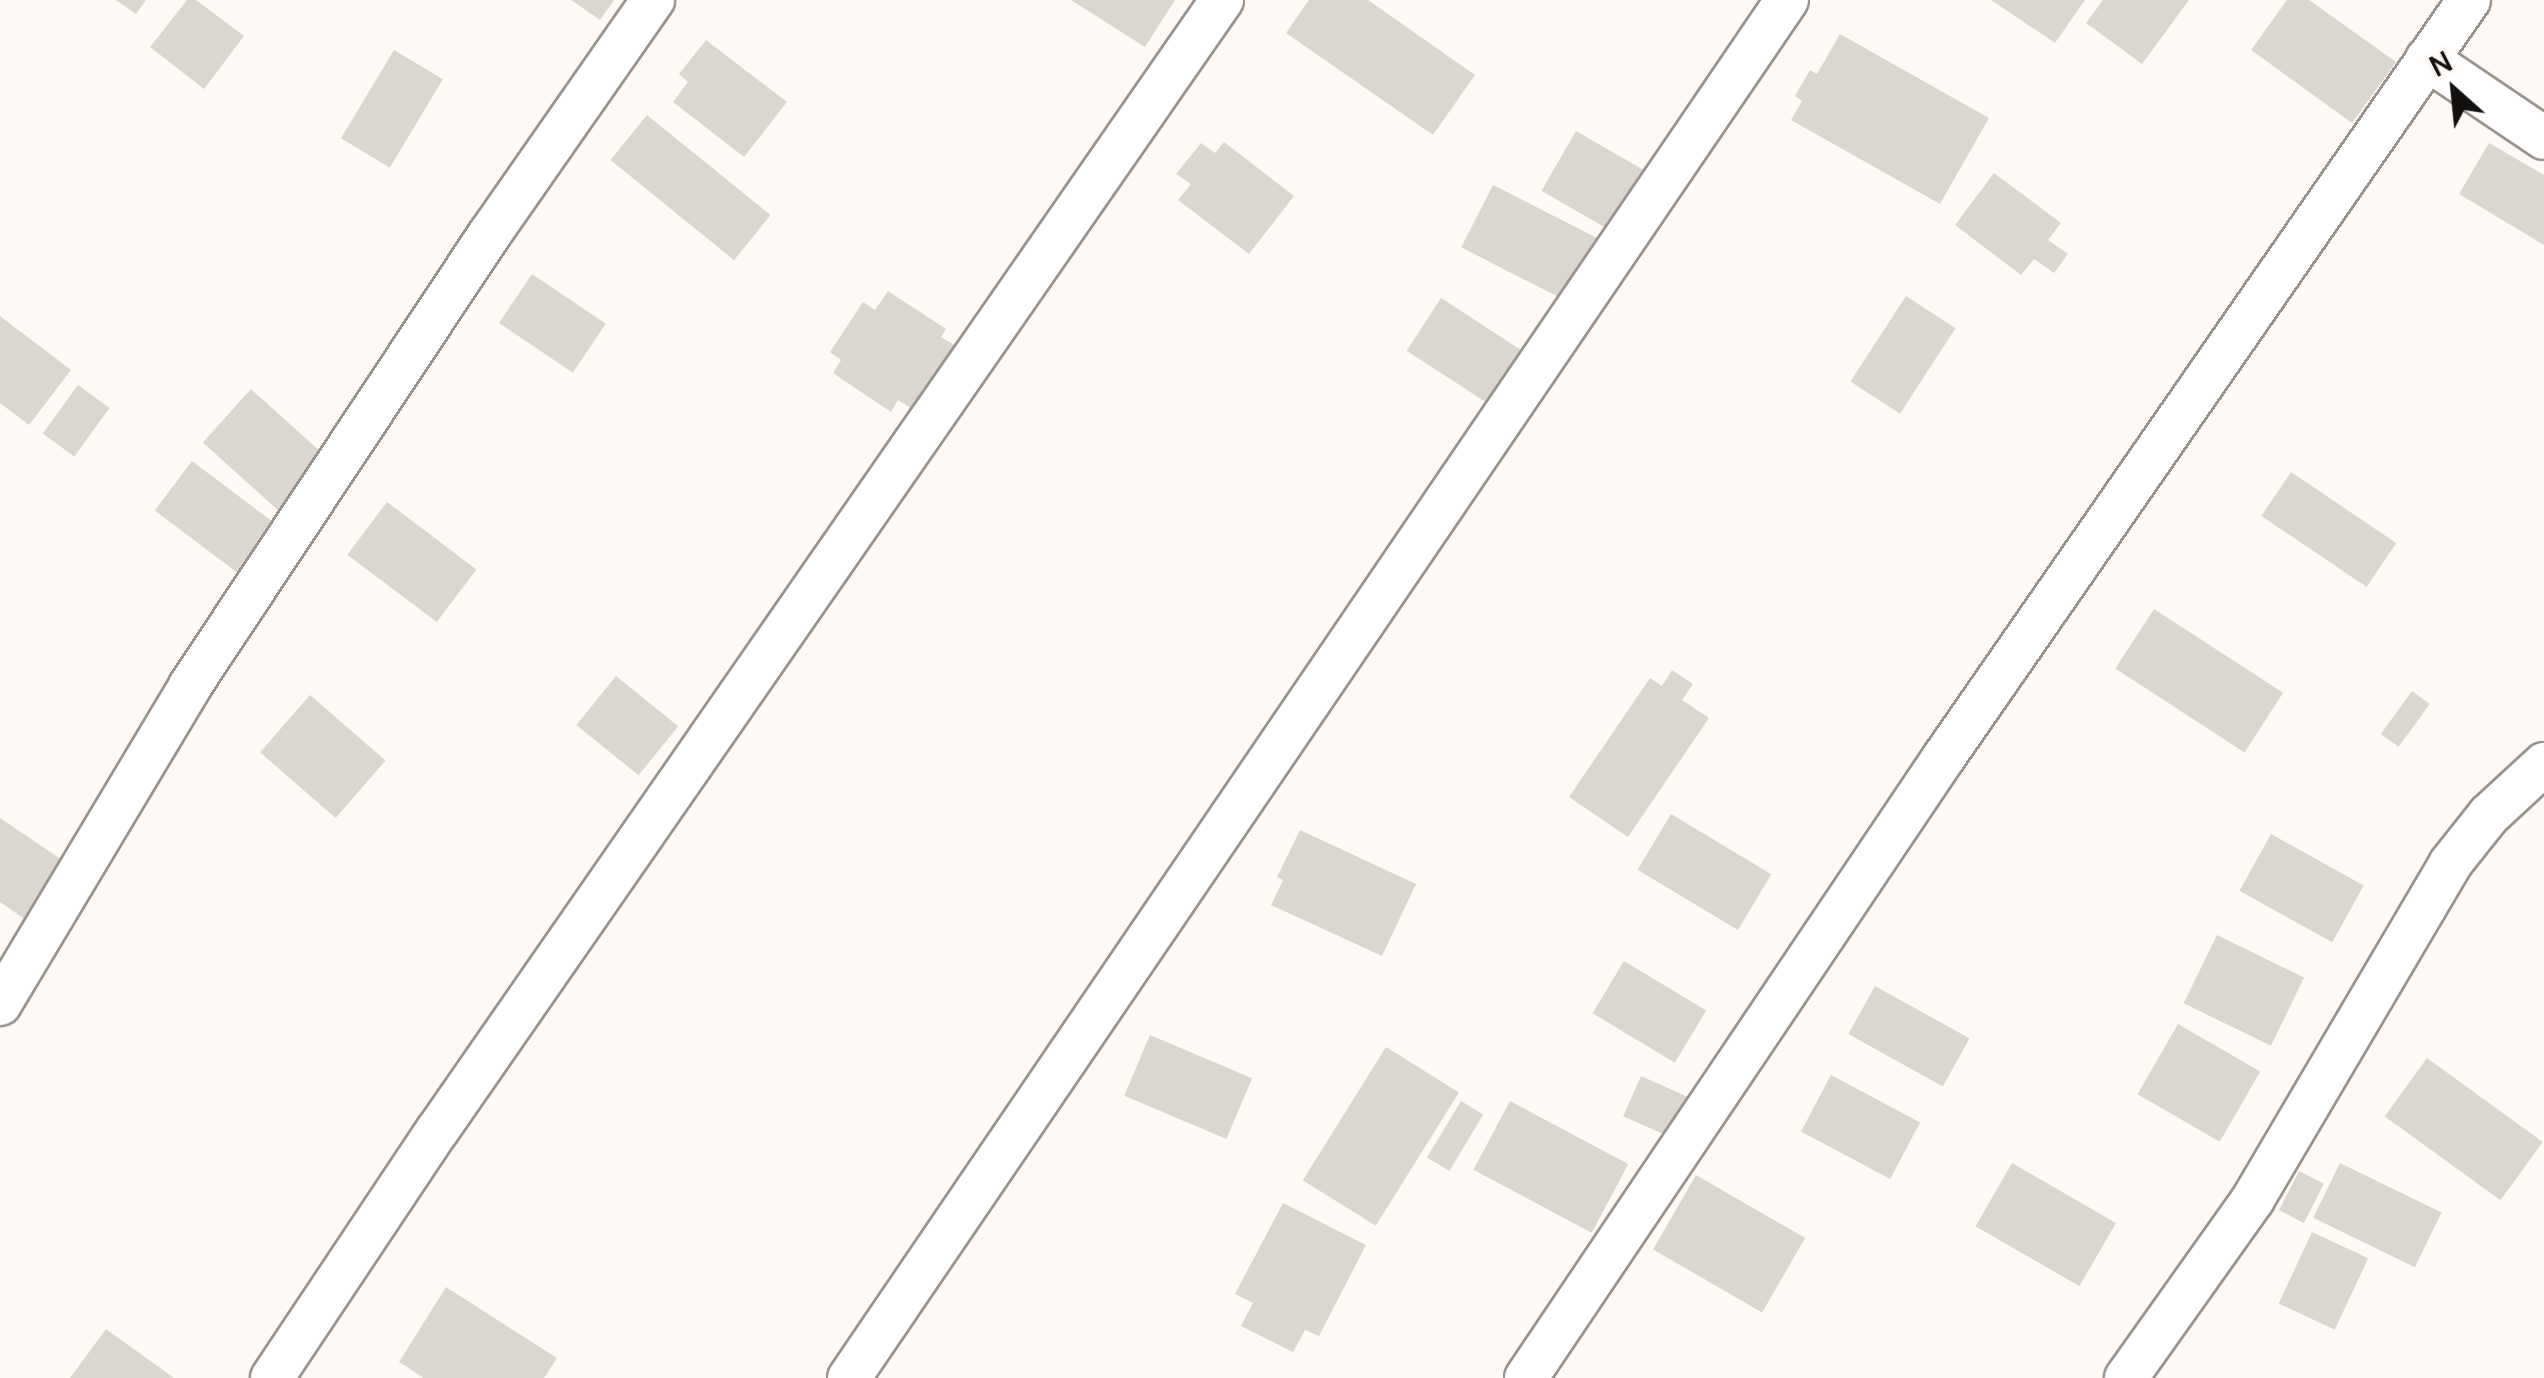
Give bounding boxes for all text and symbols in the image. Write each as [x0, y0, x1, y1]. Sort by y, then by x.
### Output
north arrow [2404, 40, 2504, 140]
text: N [2423, 42, 2458, 85]

